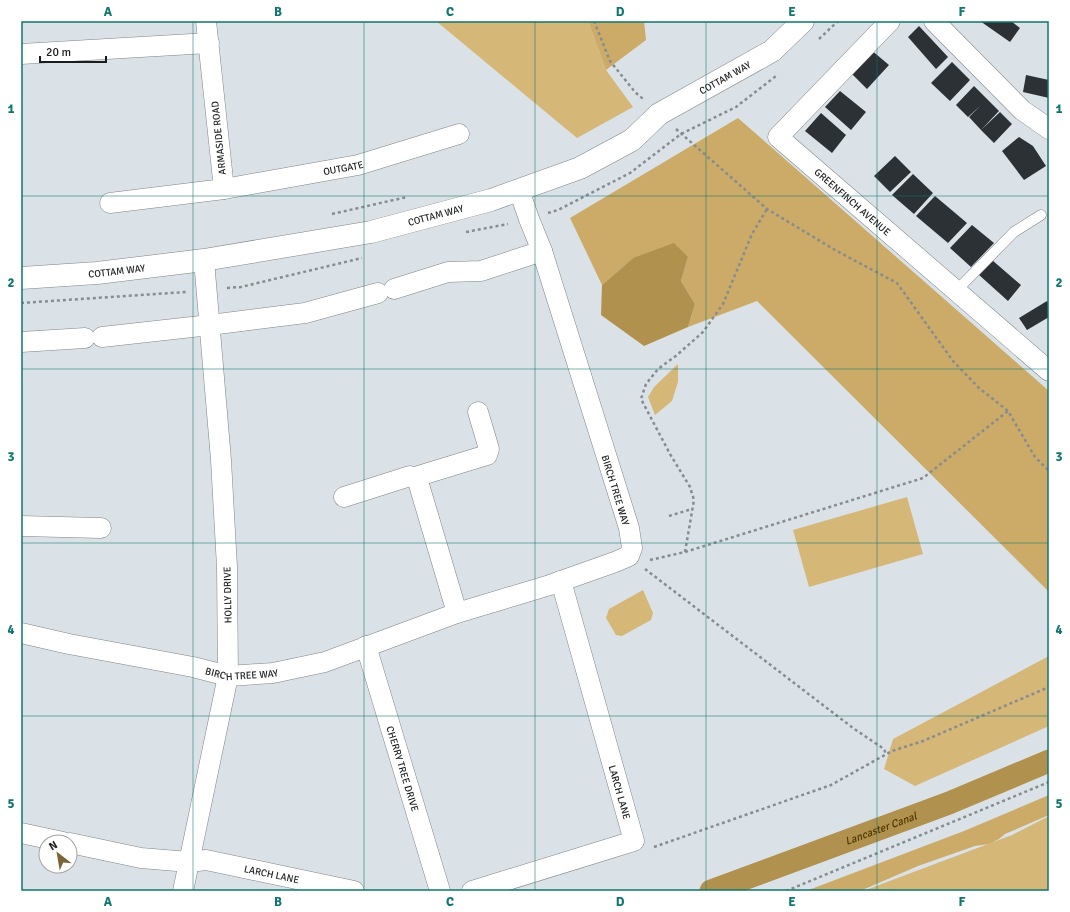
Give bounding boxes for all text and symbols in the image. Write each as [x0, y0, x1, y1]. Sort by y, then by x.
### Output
text: A [104, 4, 113, 20]
text: B [274, 4, 282, 20]
text: C [446, 4, 454, 20]
text: D [616, 4, 625, 20]
text: E [788, 4, 796, 20]
text: F [959, 4, 966, 20]
scale bar [40, 38, 106, 64]
text: 20 m [46, 45, 71, 60]
street label: COTTAM WAY [697, 59, 753, 97]
street label: ARMASIDE ROAD [209, 100, 229, 175]
text: 1 [7, 101, 15, 117]
text: 1 [1055, 101, 1063, 117]
street label: OUTGATE [322, 159, 365, 178]
street label: GREENFINCH AVENUE [812, 166, 893, 239]
street label: COTTAM WAY [407, 203, 465, 229]
street label: COTTAM WAY [88, 262, 146, 281]
text: 2 [7, 275, 15, 291]
text: 2 [1055, 275, 1063, 291]
text: 3 [7, 449, 15, 465]
text: 3 [1055, 449, 1063, 465]
street label: BIRCH TREE WAY [599, 454, 631, 527]
street label: HOLLY DRIVE [221, 566, 234, 623]
text: 4 [7, 622, 15, 638]
text: 4 [1055, 622, 1063, 638]
street label: BIRCH TREE WAY [204, 665, 279, 683]
street label: CHERRY TREE DRIVE [383, 725, 421, 813]
street label: LARCH LANE [606, 764, 633, 821]
text: 5 [7, 796, 15, 812]
text: 5 [1055, 796, 1063, 812]
water label: Lancaster Canal [843, 809, 919, 848]
north arrow [38, 834, 78, 874]
text: N [46, 838, 60, 853]
street label: LARCH LANE [243, 863, 300, 886]
text: A [104, 894, 113, 910]
text: B [274, 894, 282, 910]
text: C [446, 894, 454, 910]
text: D [616, 894, 625, 910]
text: E [788, 894, 796, 910]
text: F [959, 894, 966, 910]

